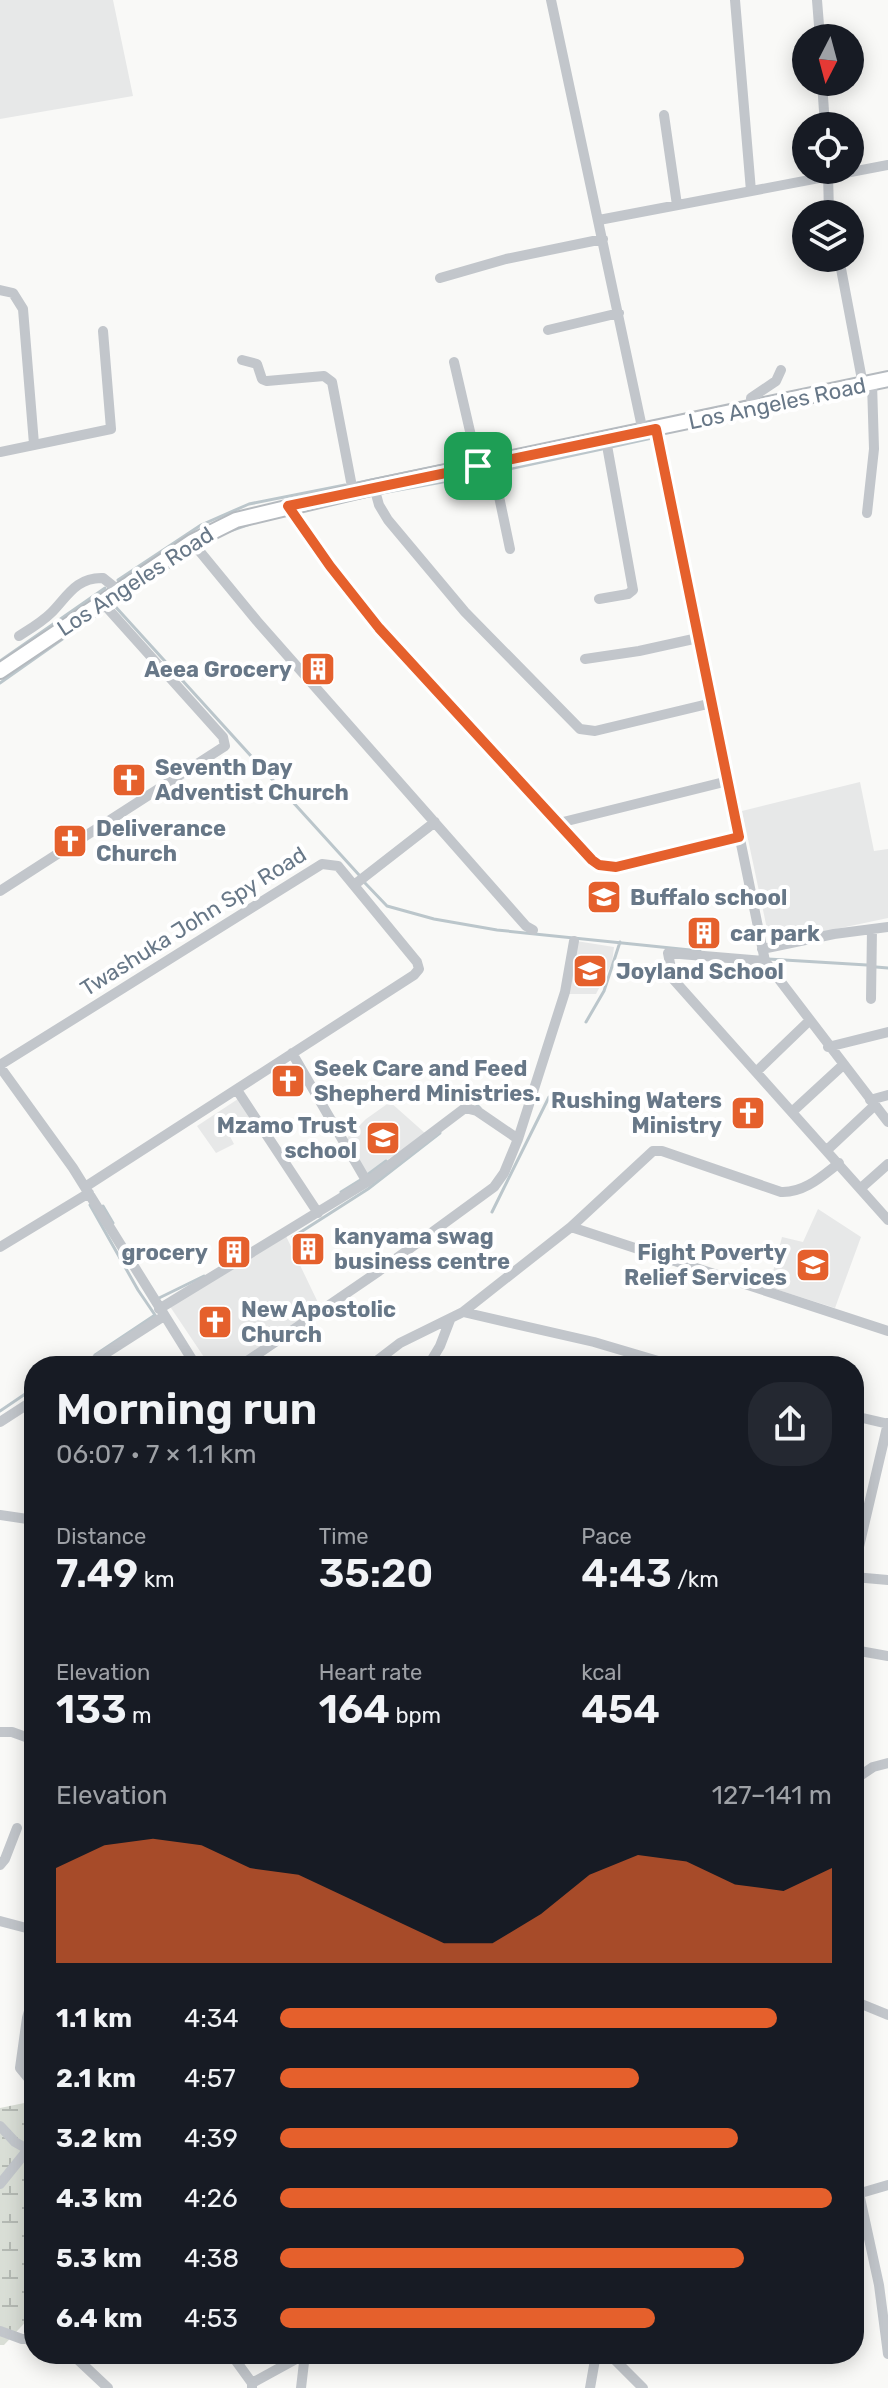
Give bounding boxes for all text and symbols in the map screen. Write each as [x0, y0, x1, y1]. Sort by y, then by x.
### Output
north arrow [792, 24, 864, 96]
map controls [792, 24, 864, 272]
button: locate [792, 112, 864, 184]
button: layers [792, 200, 864, 272]
street label: Los Angeles Road [686, 371, 868, 435]
pin [444, 432, 512, 500]
icon: arrive [456, 444, 500, 488]
street label: Los Angeles Road [52, 521, 218, 642]
building icon: Aeea Grocery [299, 650, 337, 688]
place label: Aeea Grocery [144, 656, 292, 683]
place label: Seventh Day Adventist Church [155, 754, 349, 806]
church icon: Seventh Day Adventist Church [110, 761, 148, 799]
place label: Deliverance Church [96, 815, 226, 867]
church icon: Deliverance Church [51, 822, 89, 860]
street label: Twashuka John Spy Road [75, 841, 311, 1002]
school or university icon: Buffalo school [585, 878, 623, 916]
place label: Buffalo school [630, 884, 787, 911]
building icon: car park [685, 914, 723, 952]
place label: car park [730, 920, 820, 947]
school or university icon: Joyland School [571, 952, 609, 990]
place label: Joyland School [616, 958, 784, 985]
place label: Seek Care and Feed Shepherd Ministries. [314, 1055, 541, 1107]
church icon: Seek Care and Feed Shepherd Ministries. [269, 1062, 307, 1100]
place label: Rushing Waters Ministry [551, 1087, 722, 1139]
church icon: Rushing Waters Ministry [729, 1094, 767, 1132]
place label: Mzamo Trust school [217, 1112, 357, 1164]
school or university icon: Mzamo Trust school [364, 1119, 402, 1157]
place label: kanyama swag business centre [334, 1223, 510, 1275]
building icon: kanyama swag business centre [289, 1230, 327, 1268]
building icon: grocery [215, 1233, 253, 1271]
place label: grocery [122, 1239, 208, 1266]
place label: Fight Poverty Relief Services [624, 1239, 787, 1291]
school or university icon: Fight Poverty Relief Services [794, 1246, 832, 1284]
place label: New Apostolic Church [241, 1296, 396, 1348]
church icon: New Apostolic Church [196, 1303, 234, 1341]
button: share [748, 1382, 832, 1466]
text: Morning run [56, 1383, 317, 1435]
text: 06:07 · 7 × 1.1 km [56, 1439, 257, 1470]
text: Distance [56, 1523, 146, 1550]
text: Time [319, 1523, 369, 1550]
text: Pace [581, 1523, 632, 1550]
text: 7.49 [56, 1550, 138, 1597]
text: 35:20 [319, 1550, 433, 1597]
text: 4:43 [581, 1550, 672, 1597]
text: km [138, 1566, 175, 1593]
text: /km [672, 1566, 719, 1593]
text: Elevation [56, 1659, 150, 1686]
text: Heart rate [319, 1659, 422, 1686]
text: kcal [581, 1659, 622, 1686]
text: 133 [56, 1686, 127, 1733]
text: 164 [319, 1686, 390, 1733]
text: 454 [581, 1686, 660, 1733]
text: m [127, 1702, 152, 1729]
text: bpm [390, 1702, 441, 1729]
text: Elevation [56, 1780, 167, 1811]
text: 127–141 m [712, 1780, 832, 1811]
text: 1.1 km [56, 2003, 132, 2034]
text: 4:34 [184, 2003, 239, 2034]
text: 2.1 km [56, 2063, 136, 2094]
text: 4:57 [184, 2063, 236, 2094]
text: 3.2 km [56, 2123, 142, 2154]
text: 4:39 [184, 2123, 238, 2154]
text: 4.3 km [56, 2183, 143, 2214]
text: 4:26 [184, 2183, 238, 2214]
text: 5.3 km [56, 2243, 142, 2274]
text: 4:38 [184, 2243, 239, 2274]
text: 6.4 km [56, 2303, 142, 2334]
text: 4:53 [184, 2303, 238, 2334]

